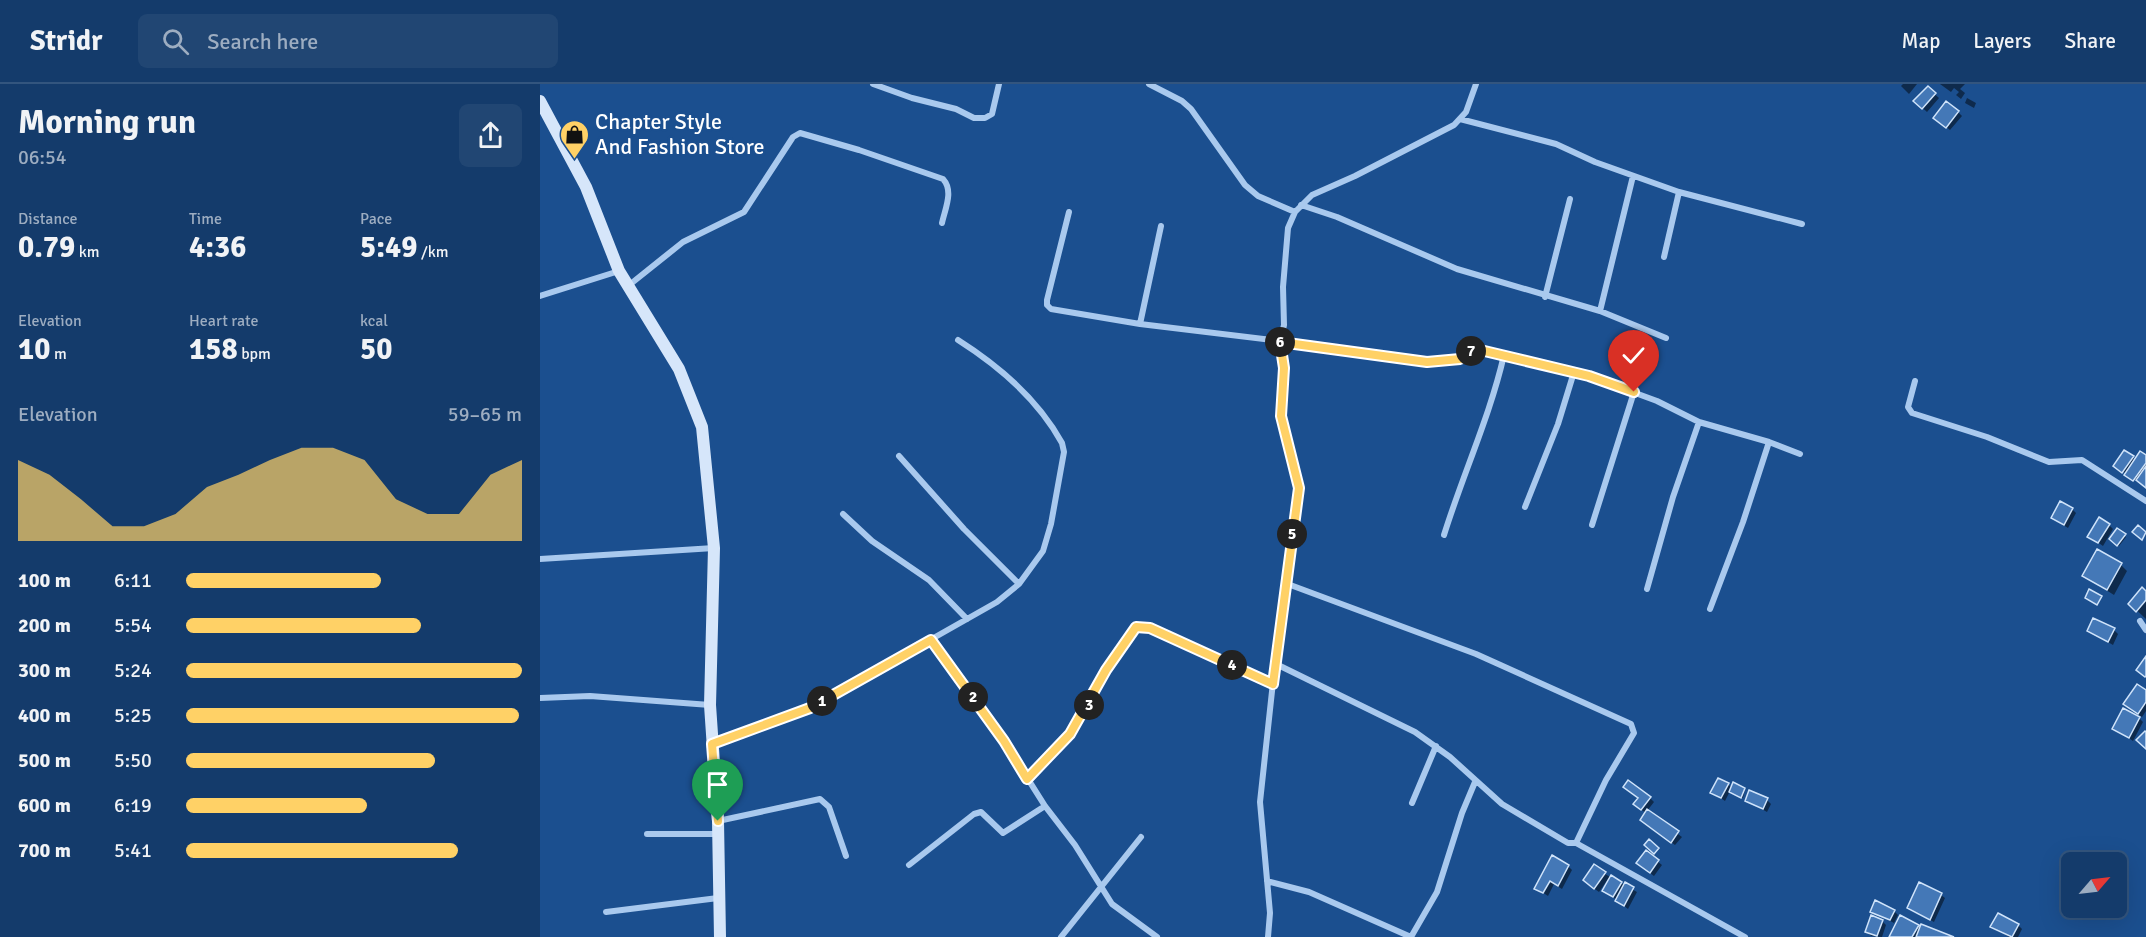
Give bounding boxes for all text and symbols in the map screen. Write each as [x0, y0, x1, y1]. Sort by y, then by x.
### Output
search box [138, 14, 558, 68]
text: Stridr [30, 24, 102, 58]
icon: search [159, 25, 192, 58]
text: Search here [207, 28, 318, 55]
text: Map [1902, 28, 1940, 54]
text: Layers [1973, 28, 2031, 54]
text: Share [2064, 28, 2116, 54]
text: Morning run [18, 102, 196, 143]
button: share [459, 104, 522, 167]
place label: Chapter Style And Fashion Store [595, 108, 765, 160]
shop icon: Chapter Style And Fashion Store [558, 118, 590, 160]
text: 06:54 [18, 145, 67, 170]
text: Distance [18, 209, 78, 229]
text: Time [189, 209, 222, 229]
text: Pace [360, 209, 392, 229]
text: 0.79 [18, 229, 75, 266]
text: 4:36 [189, 229, 246, 266]
text: 5:49 [360, 229, 417, 266]
text: km [75, 242, 100, 262]
text: /km [417, 242, 449, 262]
text: Elevation [18, 311, 82, 331]
text: Heart rate [189, 311, 258, 331]
text: kcal [360, 311, 388, 331]
pin: 6 [1265, 327, 1295, 357]
pin [1608, 330, 1659, 392]
text: 10 [18, 331, 50, 368]
text: 158 [189, 331, 238, 368]
text: 50 [360, 331, 392, 368]
text: 6 [1276, 332, 1284, 352]
pin: 7 [1456, 336, 1486, 366]
icon: check [1617, 339, 1650, 372]
text: 7 [1467, 341, 1475, 361]
text: m [50, 344, 67, 364]
text: bpm [238, 344, 271, 364]
text: Elevation [18, 402, 98, 427]
text: 59–65 m [448, 402, 522, 427]
pin: 5 [1277, 519, 1307, 549]
text: 5 [1288, 524, 1296, 544]
text: 100 m [18, 568, 71, 593]
text: 6:11 [114, 568, 152, 593]
text: 200 m [18, 613, 71, 638]
text: 5:54 [114, 613, 152, 638]
pin: 4 [1217, 650, 1247, 680]
text: 4 [1228, 655, 1236, 675]
text: 300 m [18, 658, 71, 683]
text: 5:24 [114, 658, 152, 683]
pin: 2 [958, 682, 988, 712]
pin: 1 [807, 686, 837, 716]
text: 2 [969, 687, 977, 707]
pin: 3 [1074, 690, 1104, 720]
text: 1 [818, 691, 826, 711]
text: 3 [1085, 695, 1093, 715]
text: 400 m [18, 703, 71, 728]
text: 5:25 [114, 703, 152, 728]
text: 500 m [18, 748, 71, 773]
text: 5:50 [114, 748, 152, 773]
pin [692, 759, 743, 821]
icon: arrive [701, 768, 734, 801]
text: 600 m [18, 793, 71, 818]
text: 6:19 [114, 793, 152, 818]
text: 700 m [18, 838, 71, 863]
text: 5:41 [114, 838, 152, 863]
north arrow [2061, 852, 2127, 918]
map controls [2061, 852, 2127, 918]

